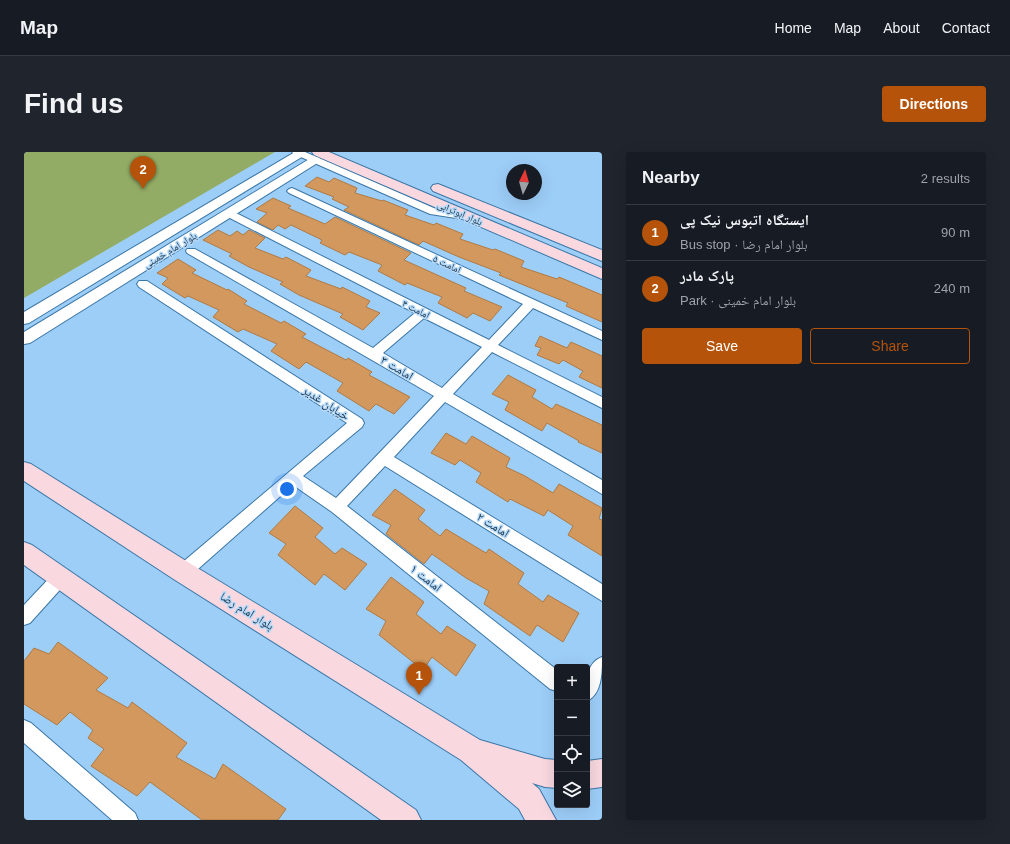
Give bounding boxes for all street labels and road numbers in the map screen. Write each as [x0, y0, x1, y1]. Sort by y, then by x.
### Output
street label: بلوار ابوترابی [435, 199, 485, 228]
street label: بلوار امام خمینی [141, 230, 200, 272]
street label: امامت ۵ [431, 253, 463, 275]
street label: امامت ۴ [400, 297, 432, 321]
street label: امامت ۳ [378, 353, 416, 383]
street label: خیابان غدیر [299, 382, 352, 424]
street label: امامت ۲ [474, 510, 512, 540]
street label: امامت ۱ [408, 562, 444, 594]
street label: بلوار امام رضا [217, 589, 276, 634]

